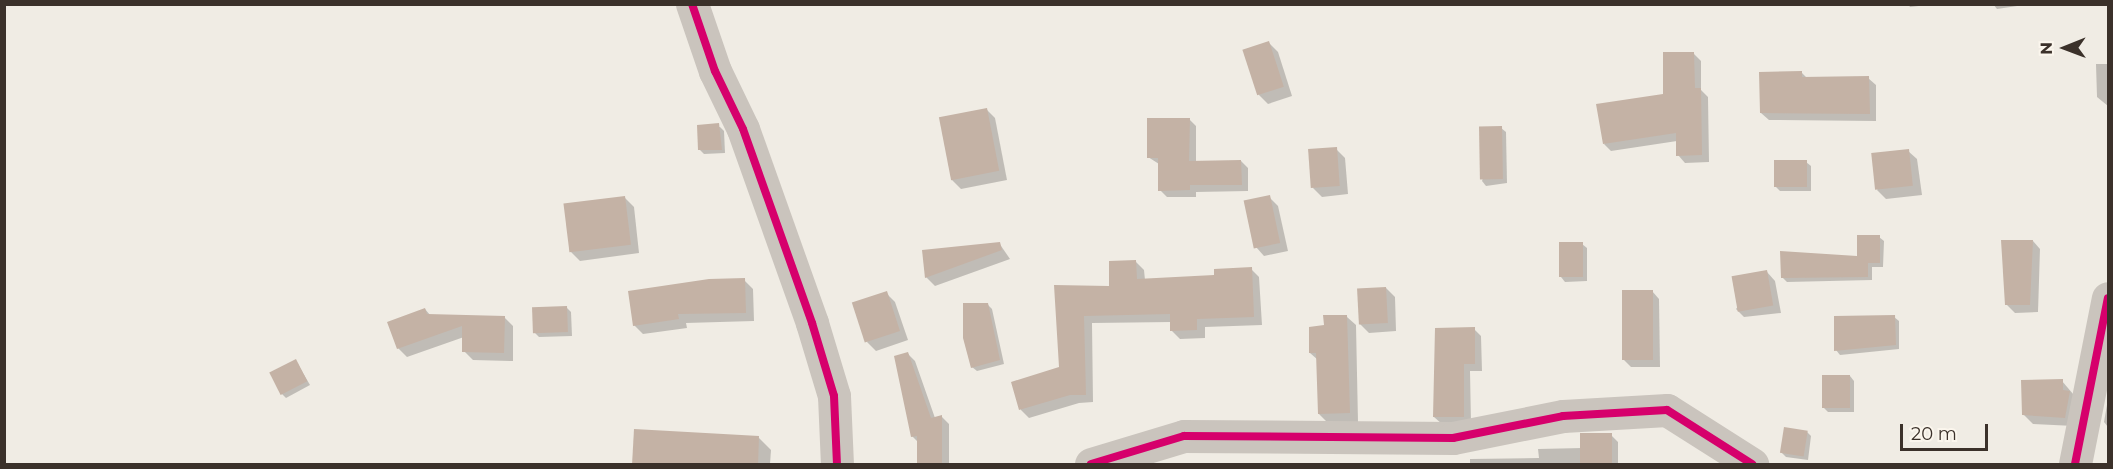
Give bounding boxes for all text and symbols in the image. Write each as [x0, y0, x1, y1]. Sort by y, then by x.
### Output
north arrow [2035, 18, 2095, 78]
text: N [2037, 42, 2056, 55]
scale bar [1903, 412, 1992, 450]
text: 20 m [1911, 423, 1957, 445]

